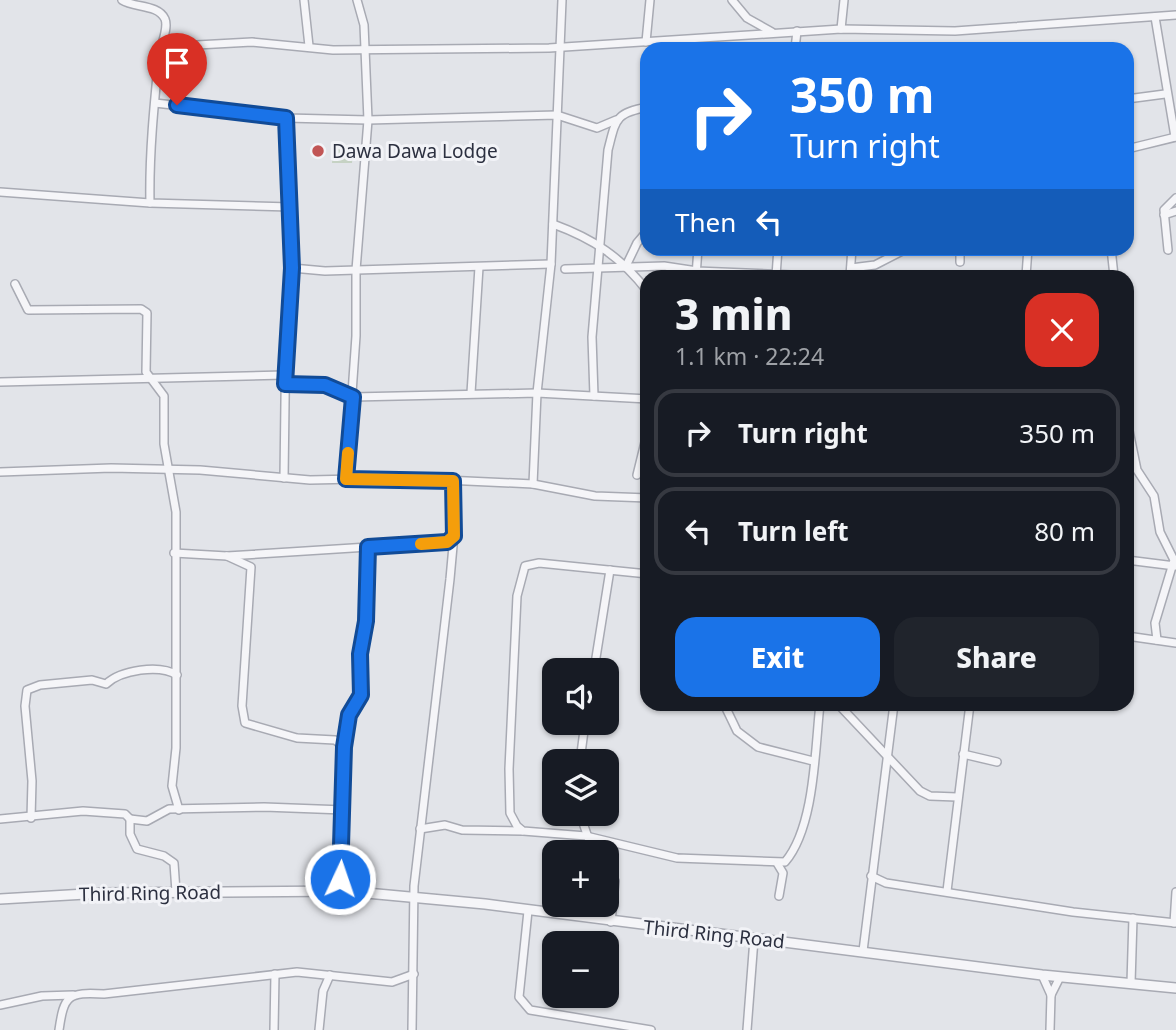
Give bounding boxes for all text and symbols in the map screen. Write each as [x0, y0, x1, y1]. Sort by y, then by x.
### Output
pin [147, 33, 207, 105]
icon: arrive [158, 44, 196, 82]
text: 350 m [790, 61, 935, 127]
icon: right [675, 70, 766, 161]
text: Turn right [790, 124, 940, 167]
place label: Dawa Dawa Lodge [332, 138, 498, 164]
marker: Dawa Dawa Lodge [310, 143, 326, 159]
icon: left [750, 203, 788, 241]
text: Then [675, 204, 736, 240]
text: 3 min [675, 285, 792, 342]
button: close [1025, 293, 1099, 367]
text: 1.1 km · 22:24 [675, 340, 824, 372]
icon: right [679, 414, 717, 452]
text: Turn right [738, 415, 868, 451]
text: 350 m [1019, 415, 1095, 451]
icon: left [679, 512, 717, 550]
text: Turn left [738, 513, 849, 549]
text: 80 m [1034, 513, 1095, 549]
button: Exit [675, 617, 880, 697]
button: Share [894, 617, 1099, 697]
map controls [542, 658, 619, 1008]
button: sound [542, 658, 619, 735]
button: layers [542, 749, 619, 826]
button: + [542, 840, 619, 917]
position arrow [303, 842, 377, 916]
street label: Third Ring Road [79, 879, 221, 907]
street label: Third Ring Road [642, 914, 786, 954]
button: − [542, 931, 619, 1008]

